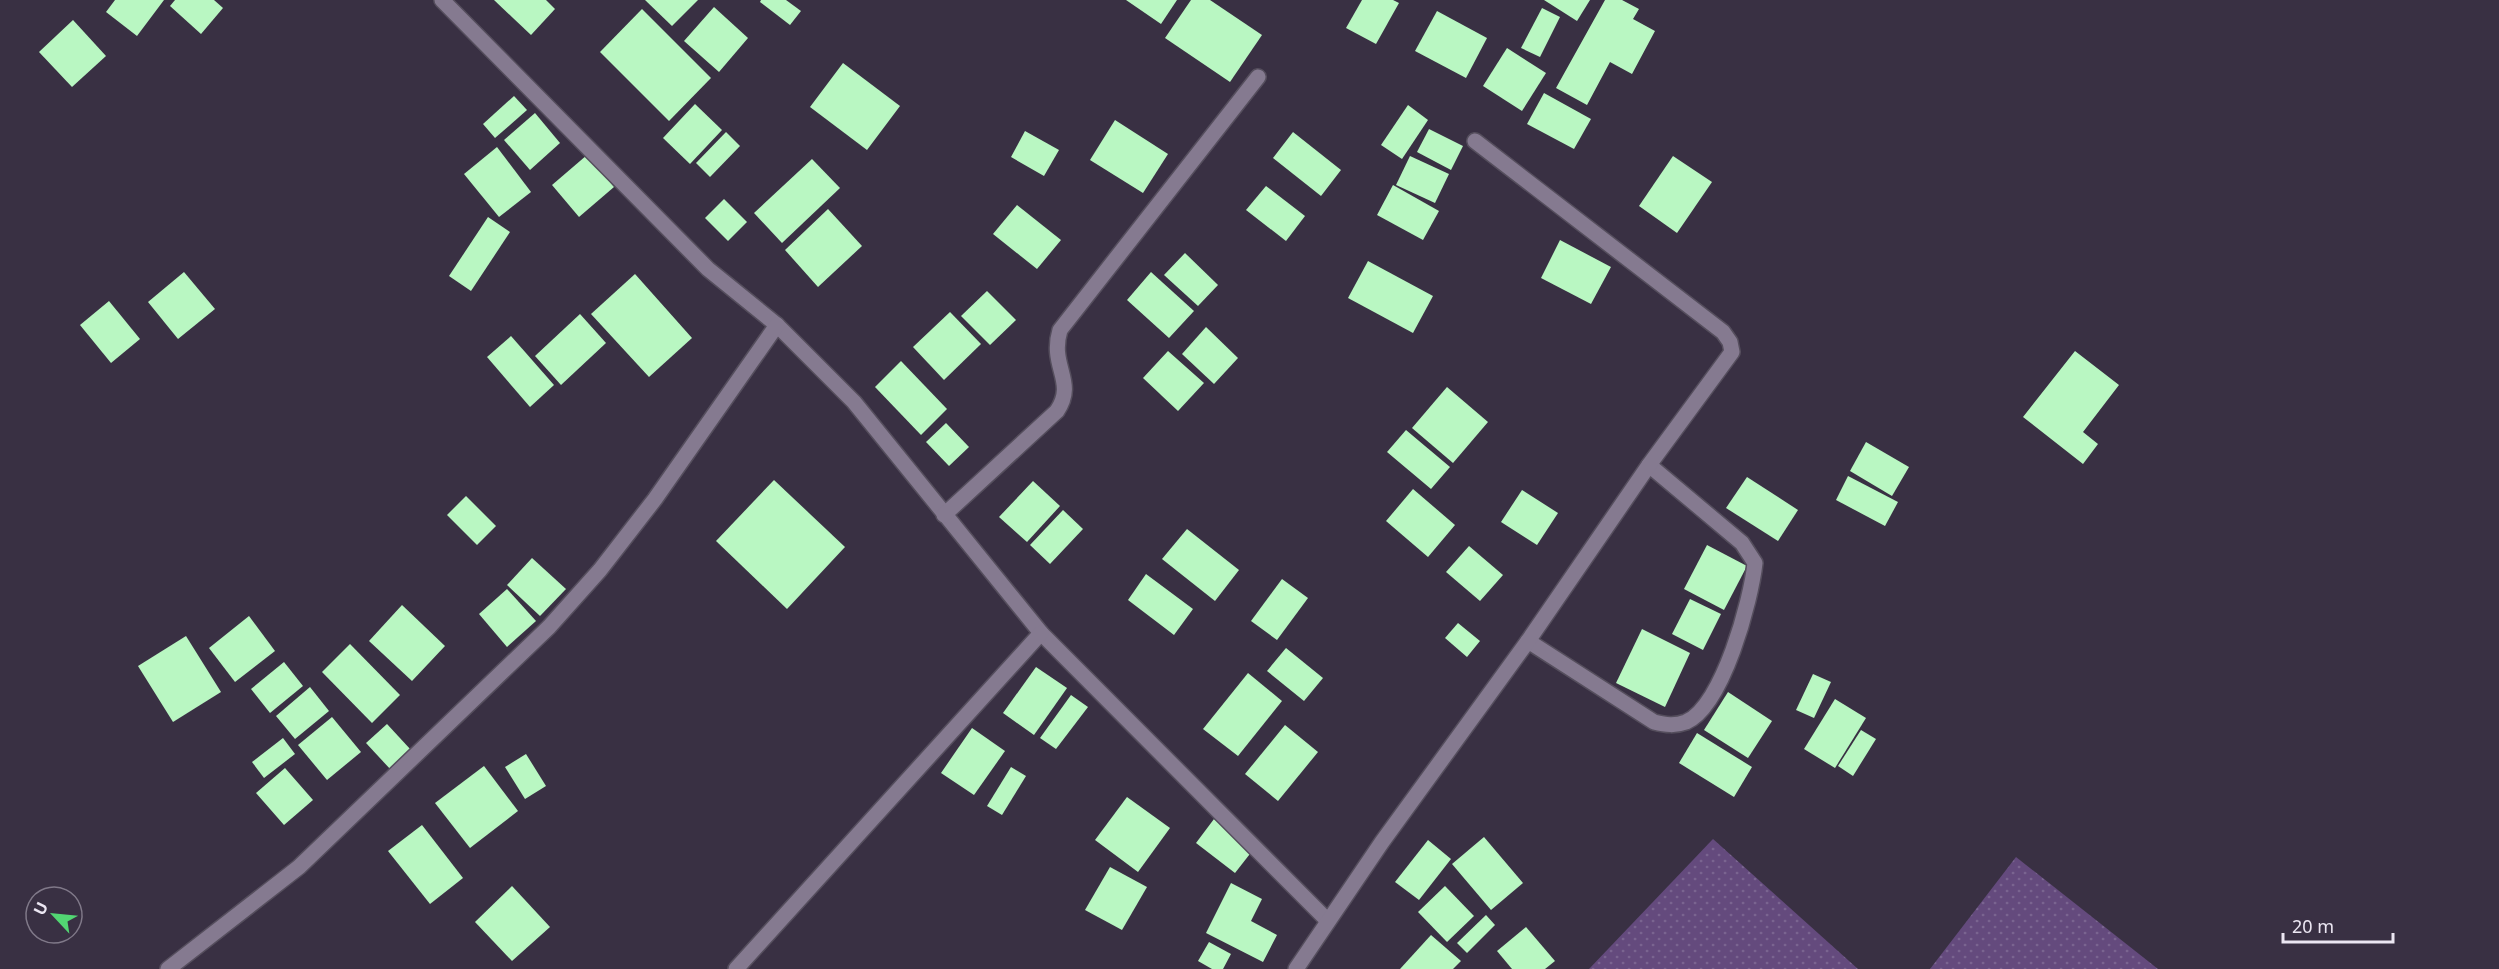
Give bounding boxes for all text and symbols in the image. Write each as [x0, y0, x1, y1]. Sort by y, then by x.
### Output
north arrow [24, 885, 84, 945]
text: U [28, 898, 53, 919]
scale bar [2283, 906, 2392, 944]
text: 20 m [2292, 914, 2334, 938]

